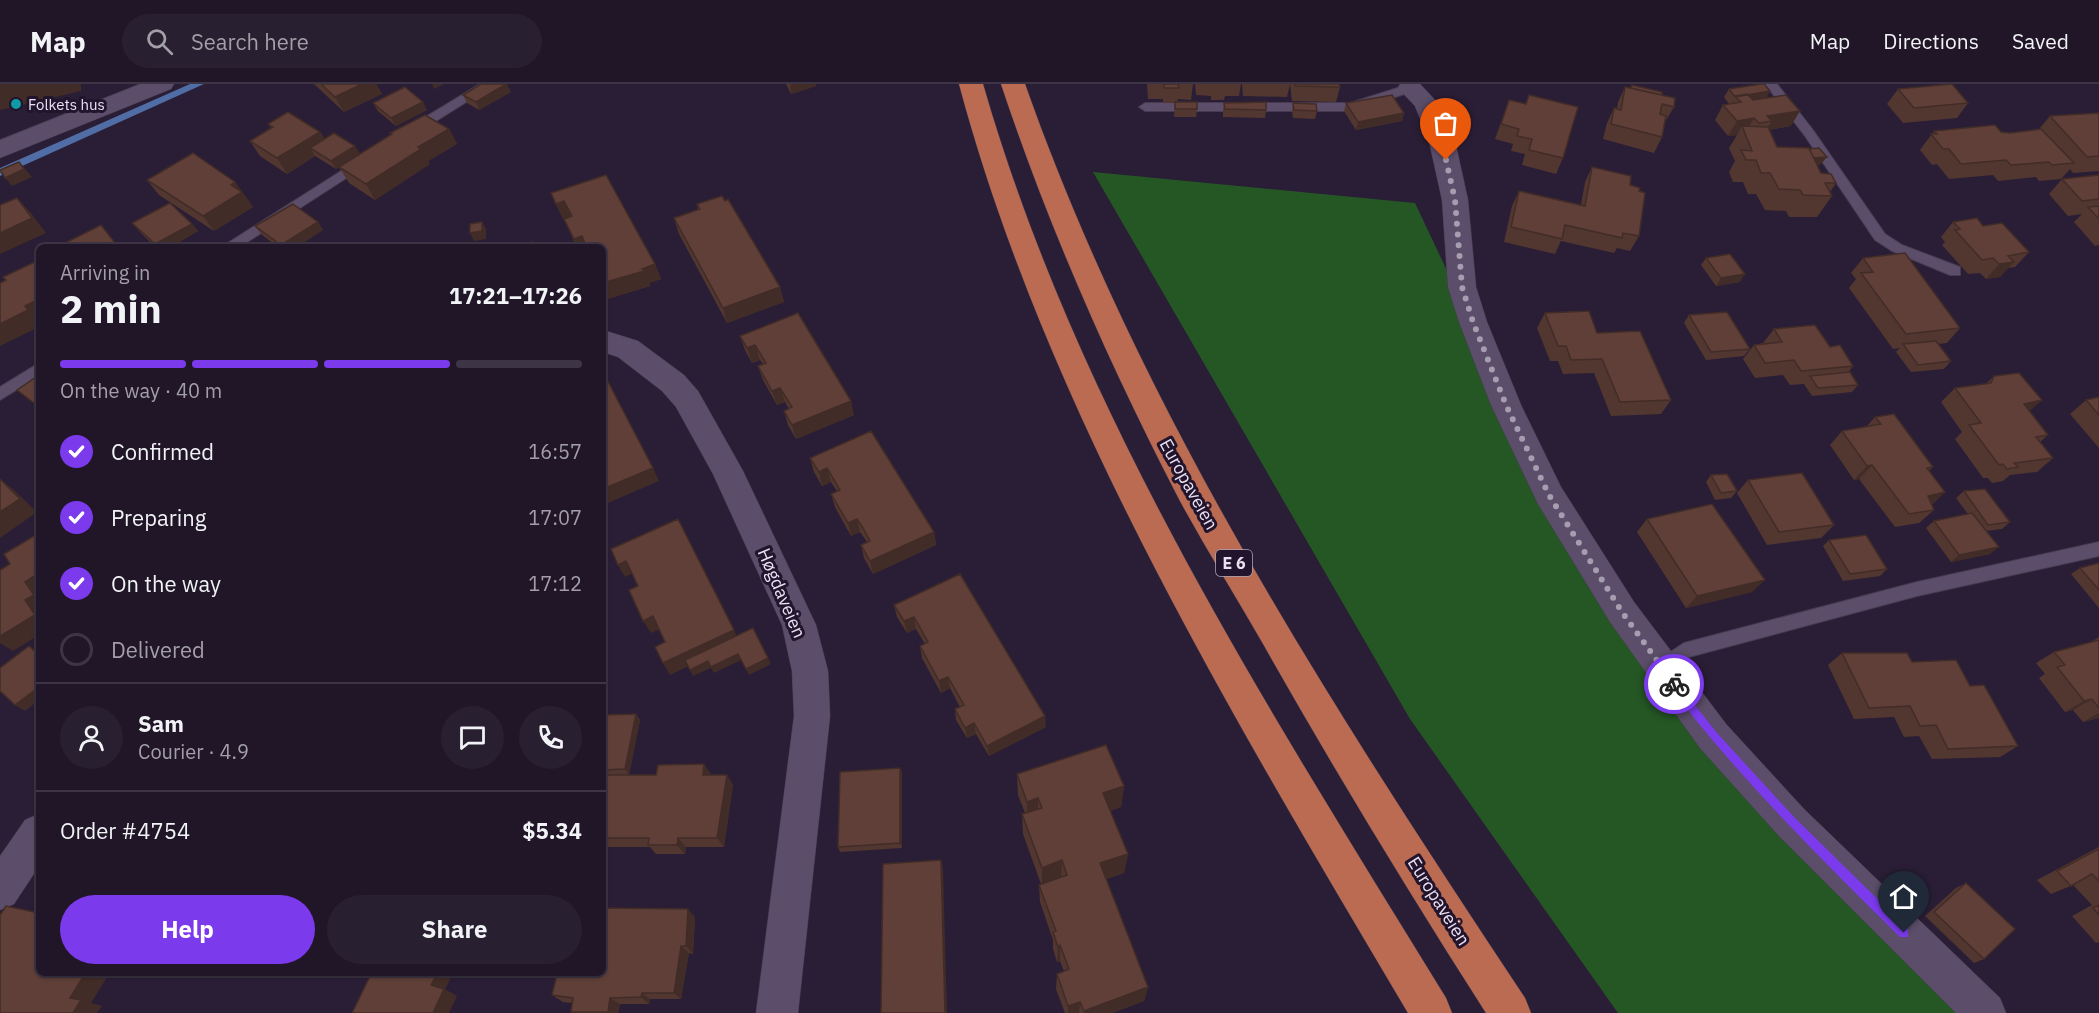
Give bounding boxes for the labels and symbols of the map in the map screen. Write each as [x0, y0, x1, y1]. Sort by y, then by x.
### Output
place label: Folkets hus [28, 95, 105, 114]
marker: Folkets hus [9, 97, 23, 111]
pin [1420, 98, 1471, 160]
street label: Europaveien [1155, 435, 1223, 533]
street label: Høgdaveien [753, 545, 811, 641]
road number: E 6 [1216, 550, 1252, 576]
courier [1644, 654, 1704, 714]
street label: Europaveien [1403, 852, 1475, 950]
pin [1878, 871, 1929, 933]

